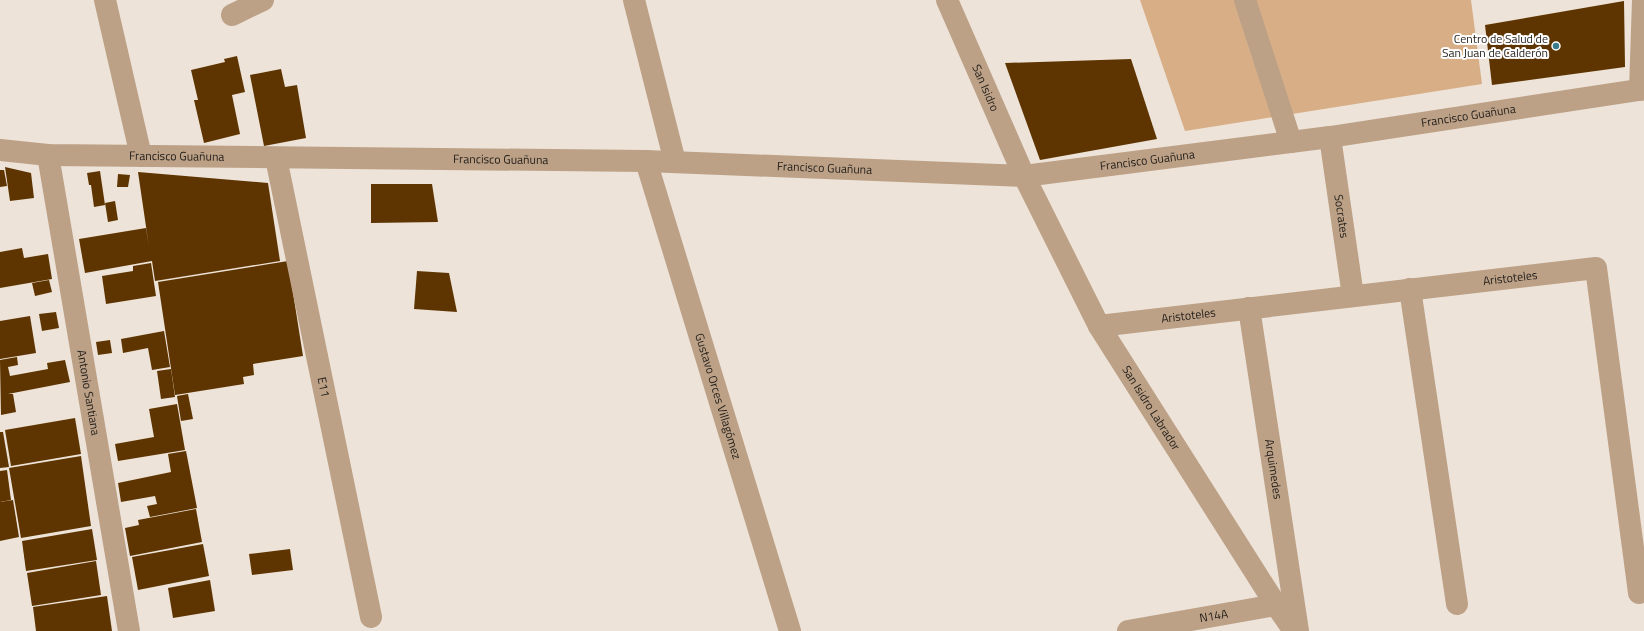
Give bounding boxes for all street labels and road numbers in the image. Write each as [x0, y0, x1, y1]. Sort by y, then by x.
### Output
street label: San Isidro [967, 61, 1005, 114]
street label: Francisco Guañuna [1420, 99, 1517, 132]
street label: Francisco Guañuna [1099, 144, 1196, 175]
street label: Francisco Guañuna [129, 146, 225, 166]
street label: Francisco Guañuna [453, 149, 549, 169]
street label: Francisco Guañuna [777, 156, 873, 179]
street label: Socrates [1329, 193, 1355, 240]
street label: Aristoteles [1482, 265, 1539, 290]
street label: Aristoteles [1160, 302, 1217, 328]
street label: Gustavo Orces Villagómez [690, 331, 747, 461]
street label: Antonio Santiana [72, 348, 106, 437]
street label: San Isidro Labrador [1117, 362, 1186, 454]
street label: E11 [313, 375, 335, 399]
street label: Arquimedes [1260, 438, 1288, 501]
street label: N14A [1198, 604, 1229, 627]

